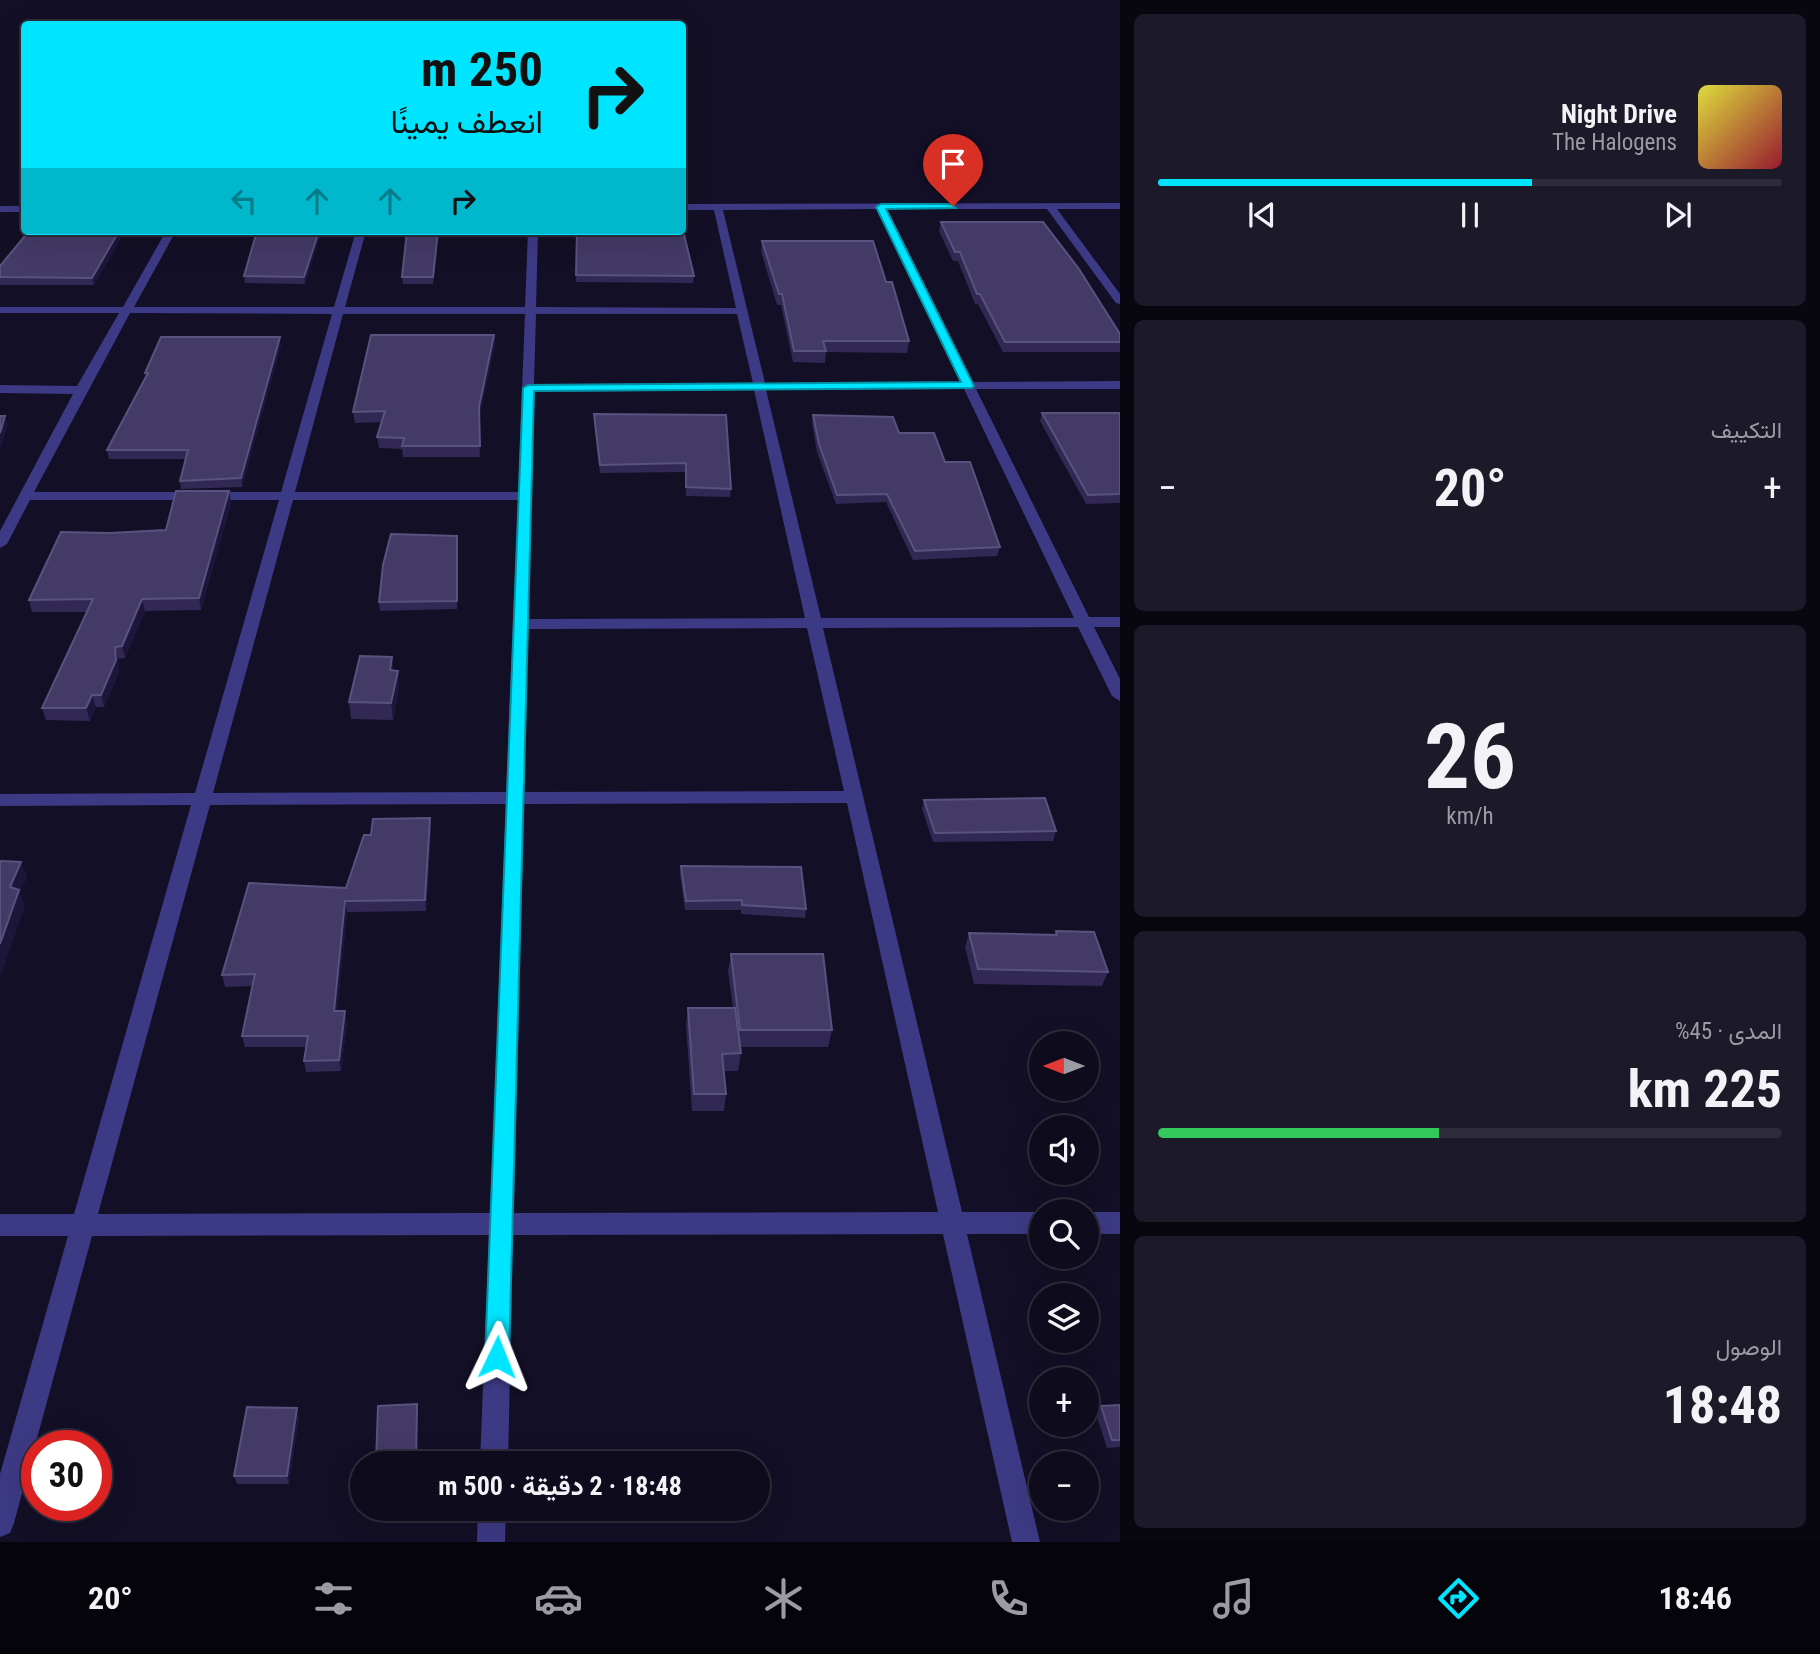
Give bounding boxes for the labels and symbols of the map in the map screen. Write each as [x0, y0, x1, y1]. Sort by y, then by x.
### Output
pin [923, 134, 983, 206]
north arrow [1029, 1031, 1099, 1101]
position arrow [460, 1320, 534, 1394]
speed limit sign: 30 [21, 1430, 112, 1521]

